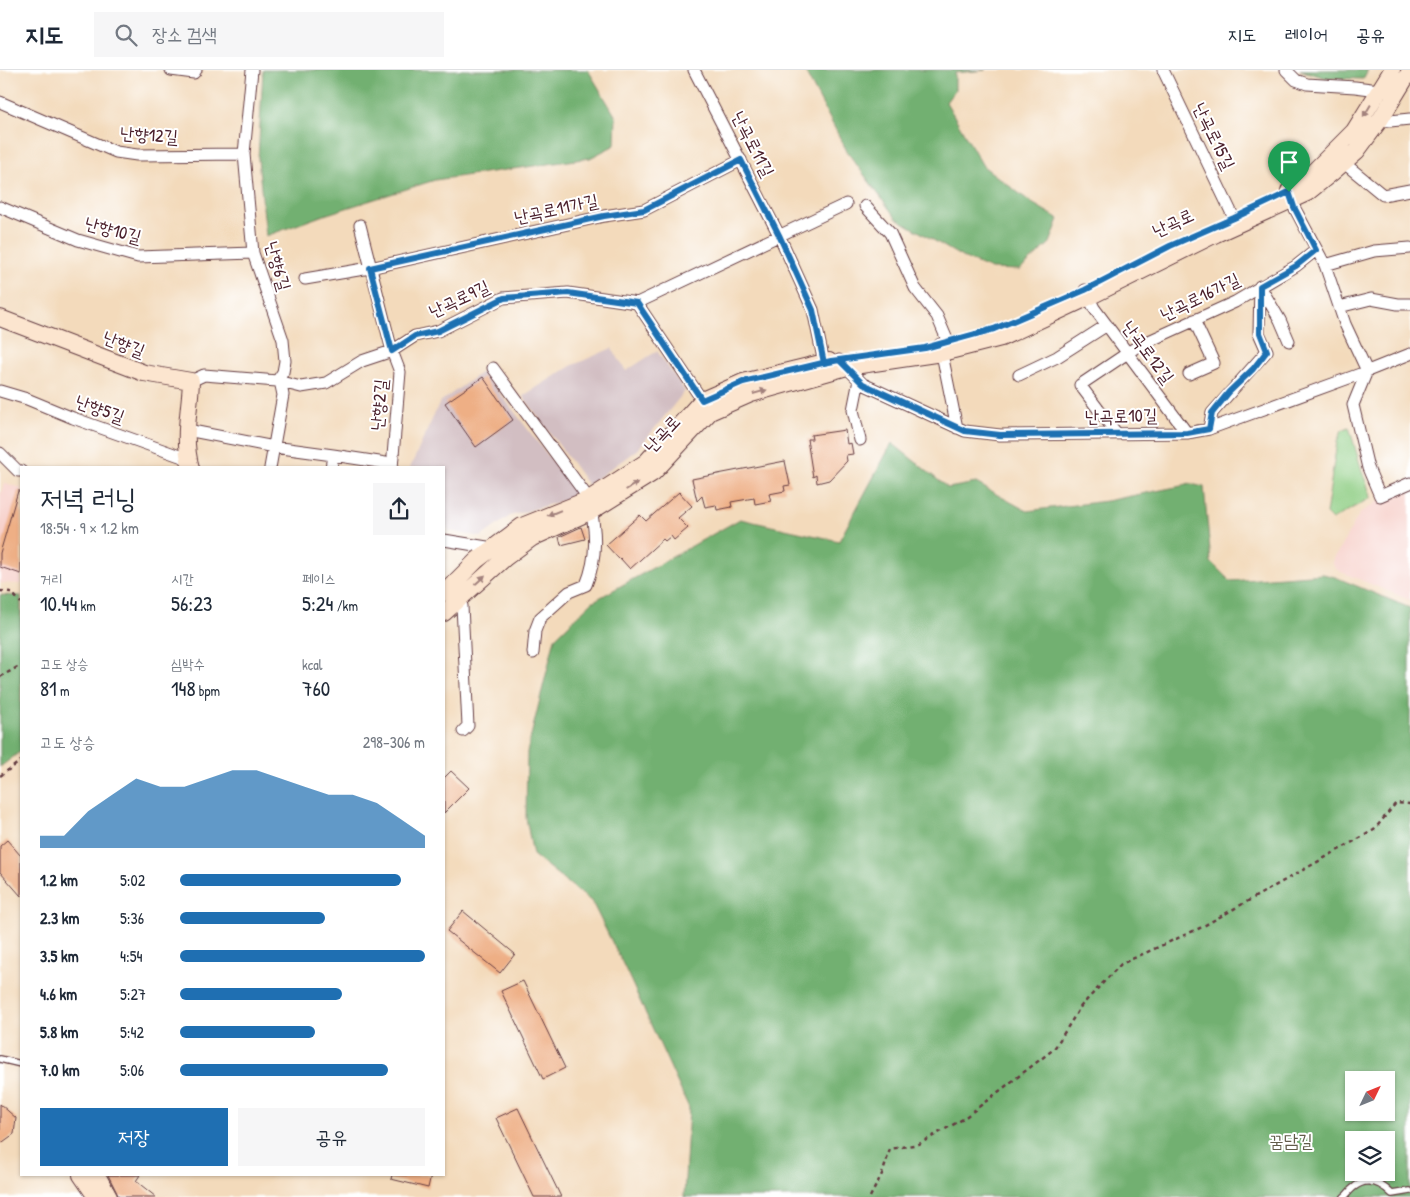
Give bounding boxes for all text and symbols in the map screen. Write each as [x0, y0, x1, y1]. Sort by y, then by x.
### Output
search box [94, 12, 444, 57]
text: 지도 [25, 18, 64, 50]
icon: search [112, 21, 140, 49]
text: 장소 검색 [152, 21, 217, 47]
text: 지도 [1228, 22, 1257, 47]
text: 레이어 [1285, 22, 1328, 47]
text: 공유 [1356, 22, 1385, 47]
street label: 난곡로15길 [1187, 98, 1242, 174]
one-way arrow [1362, 105, 1371, 118]
street label: 난곡로11길 [726, 106, 781, 182]
street label: 난향12길 [119, 120, 180, 149]
pin [1268, 141, 1310, 192]
icon: arrive [1275, 148, 1303, 176]
street label: 난곡로11가길 [511, 187, 601, 230]
street label: 난곡로 [1148, 202, 1198, 243]
street label: 난향10길 [82, 210, 145, 249]
street label: 난향6길 [259, 238, 298, 294]
street label: 난곡로16가길 [1156, 266, 1244, 327]
street label: 난곡로9길 [424, 273, 494, 324]
street label: 난곡로12길 [1116, 315, 1181, 389]
street label: 난향길 [99, 324, 149, 363]
street label: 난향2길 [364, 378, 393, 432]
one-way arrow [753, 387, 768, 395]
street label: 난향5길 [72, 388, 129, 429]
street label: 난곡로10길 [1085, 402, 1158, 429]
street label: 난곡로 [638, 409, 686, 458]
text: 저녁 러닝 [40, 479, 137, 517]
one-way arrow [625, 481, 638, 491]
button: share [373, 483, 425, 535]
one-way arrow [547, 510, 561, 518]
text: 18:54 · 9 × 1.2 km [40, 517, 139, 539]
text: 거리 [40, 569, 63, 588]
text: 시간 [171, 569, 194, 588]
text: 페이스 [302, 569, 336, 588]
one-way arrow [474, 575, 486, 586]
text: 10.44 [40, 589, 77, 618]
text: 56:23 [171, 589, 212, 618]
text: 5:24 [302, 589, 333, 618]
text: km [77, 596, 96, 615]
text: /km [333, 596, 358, 615]
text: 고도 상승 [40, 654, 88, 673]
text: 심박수 [171, 654, 205, 673]
text: kcal [302, 655, 322, 674]
text: 81 [40, 674, 57, 703]
text: 148 [171, 674, 196, 703]
text: 760 [302, 674, 330, 703]
text: m [57, 681, 69, 700]
text: bpm [196, 681, 220, 700]
text: 고도 상승 [40, 731, 95, 753]
text: 298–306 m [363, 731, 425, 753]
text: 1.2 km [40, 869, 78, 891]
text: 5:02 [120, 869, 145, 891]
text: 2.3 km [40, 907, 79, 929]
text: 5:36 [120, 907, 144, 929]
text: 3.5 km [40, 945, 79, 967]
text: 4:54 [120, 945, 142, 967]
text: 4.6 km [40, 983, 77, 1005]
text: 5:27 [120, 983, 146, 1005]
text: 5.8 km [40, 1021, 78, 1043]
text: 5:42 [120, 1021, 144, 1043]
text: 7.0 km [40, 1059, 80, 1081]
text: 5:06 [120, 1059, 144, 1081]
north arrow [1345, 1071, 1395, 1121]
map controls [1345, 1071, 1395, 1181]
button: 저장 [40, 1108, 228, 1166]
button: 공유 [238, 1108, 425, 1166]
park label: 꿈담길 [1269, 1128, 1313, 1153]
button: layers [1345, 1131, 1395, 1181]

